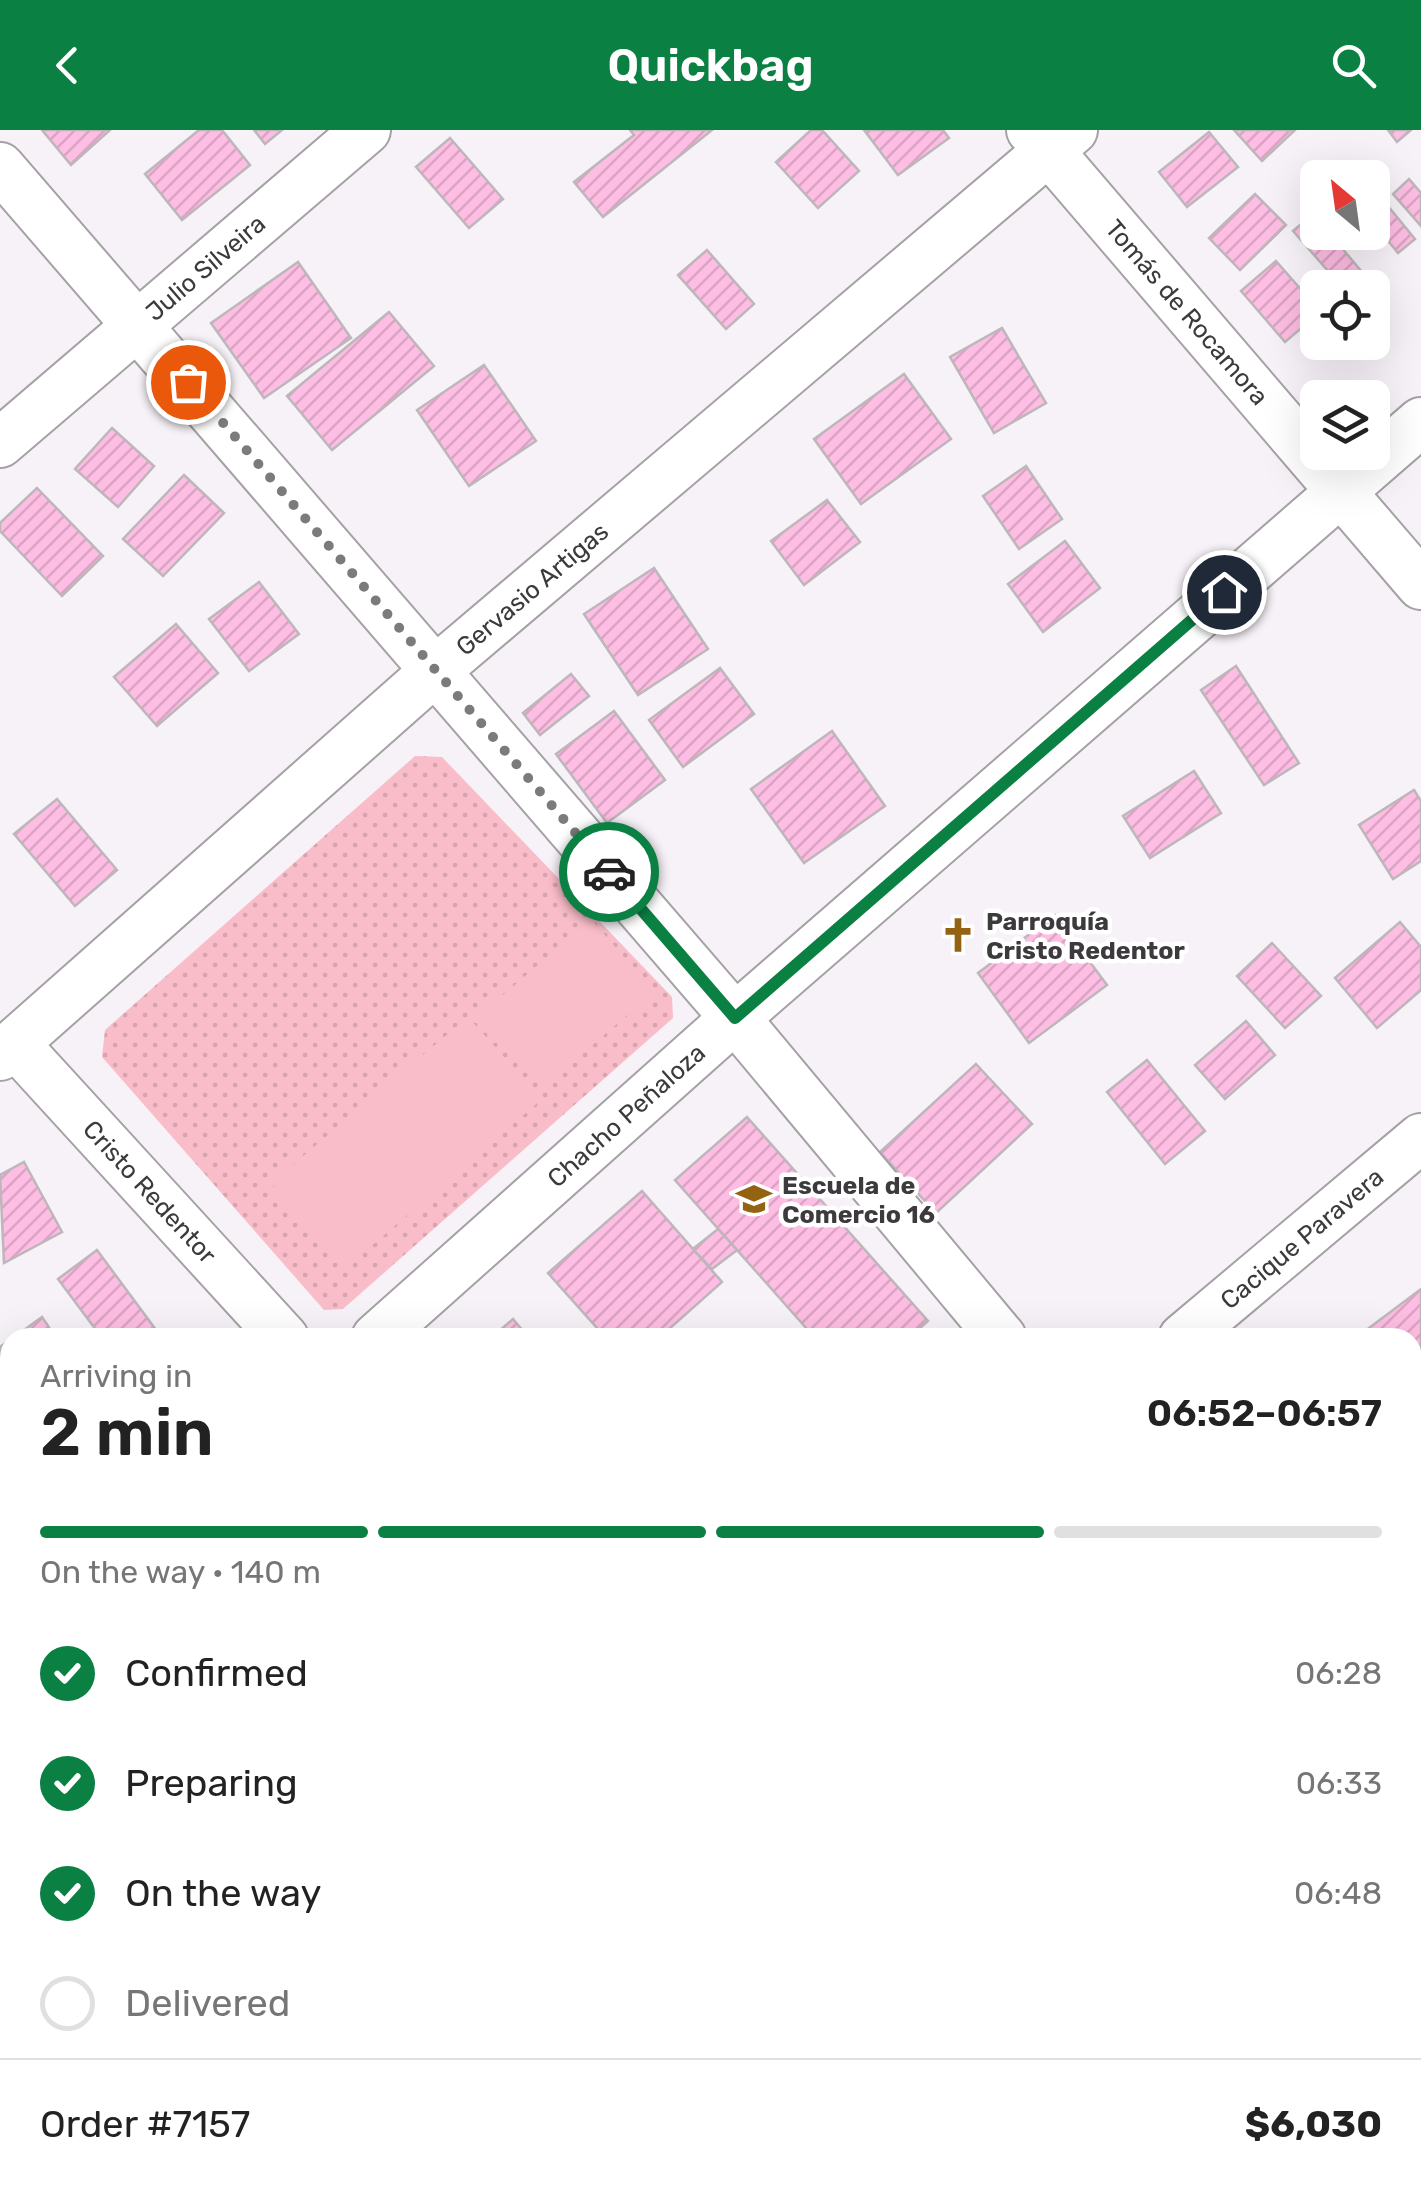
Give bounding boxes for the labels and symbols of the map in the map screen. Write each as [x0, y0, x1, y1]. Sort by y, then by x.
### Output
north arrow [1300, 160, 1390, 250]
street label: Julio Silveira [140, 209, 271, 327]
street label: Tomás de Rocamora [1100, 214, 1274, 411]
pin [146, 340, 231, 425]
street label: Gervasio Artigas [450, 517, 614, 662]
pin [1182, 550, 1267, 635]
courier [559, 822, 659, 922]
place label: Parroquía Cristo Redentor [986, 907, 1186, 965]
church icon: Parroquía Cristo Redentor [939, 916, 977, 954]
street label: Chacho Peñaloza [542, 1038, 711, 1193]
street label: Cristo Redentor [77, 1115, 222, 1270]
street label: Cacique Paravera [1215, 1162, 1389, 1315]
place label: Escuela de Comercio 16 [782, 1171, 935, 1229]
school or university icon: Escuela de Comercio 16 [735, 1180, 773, 1218]

